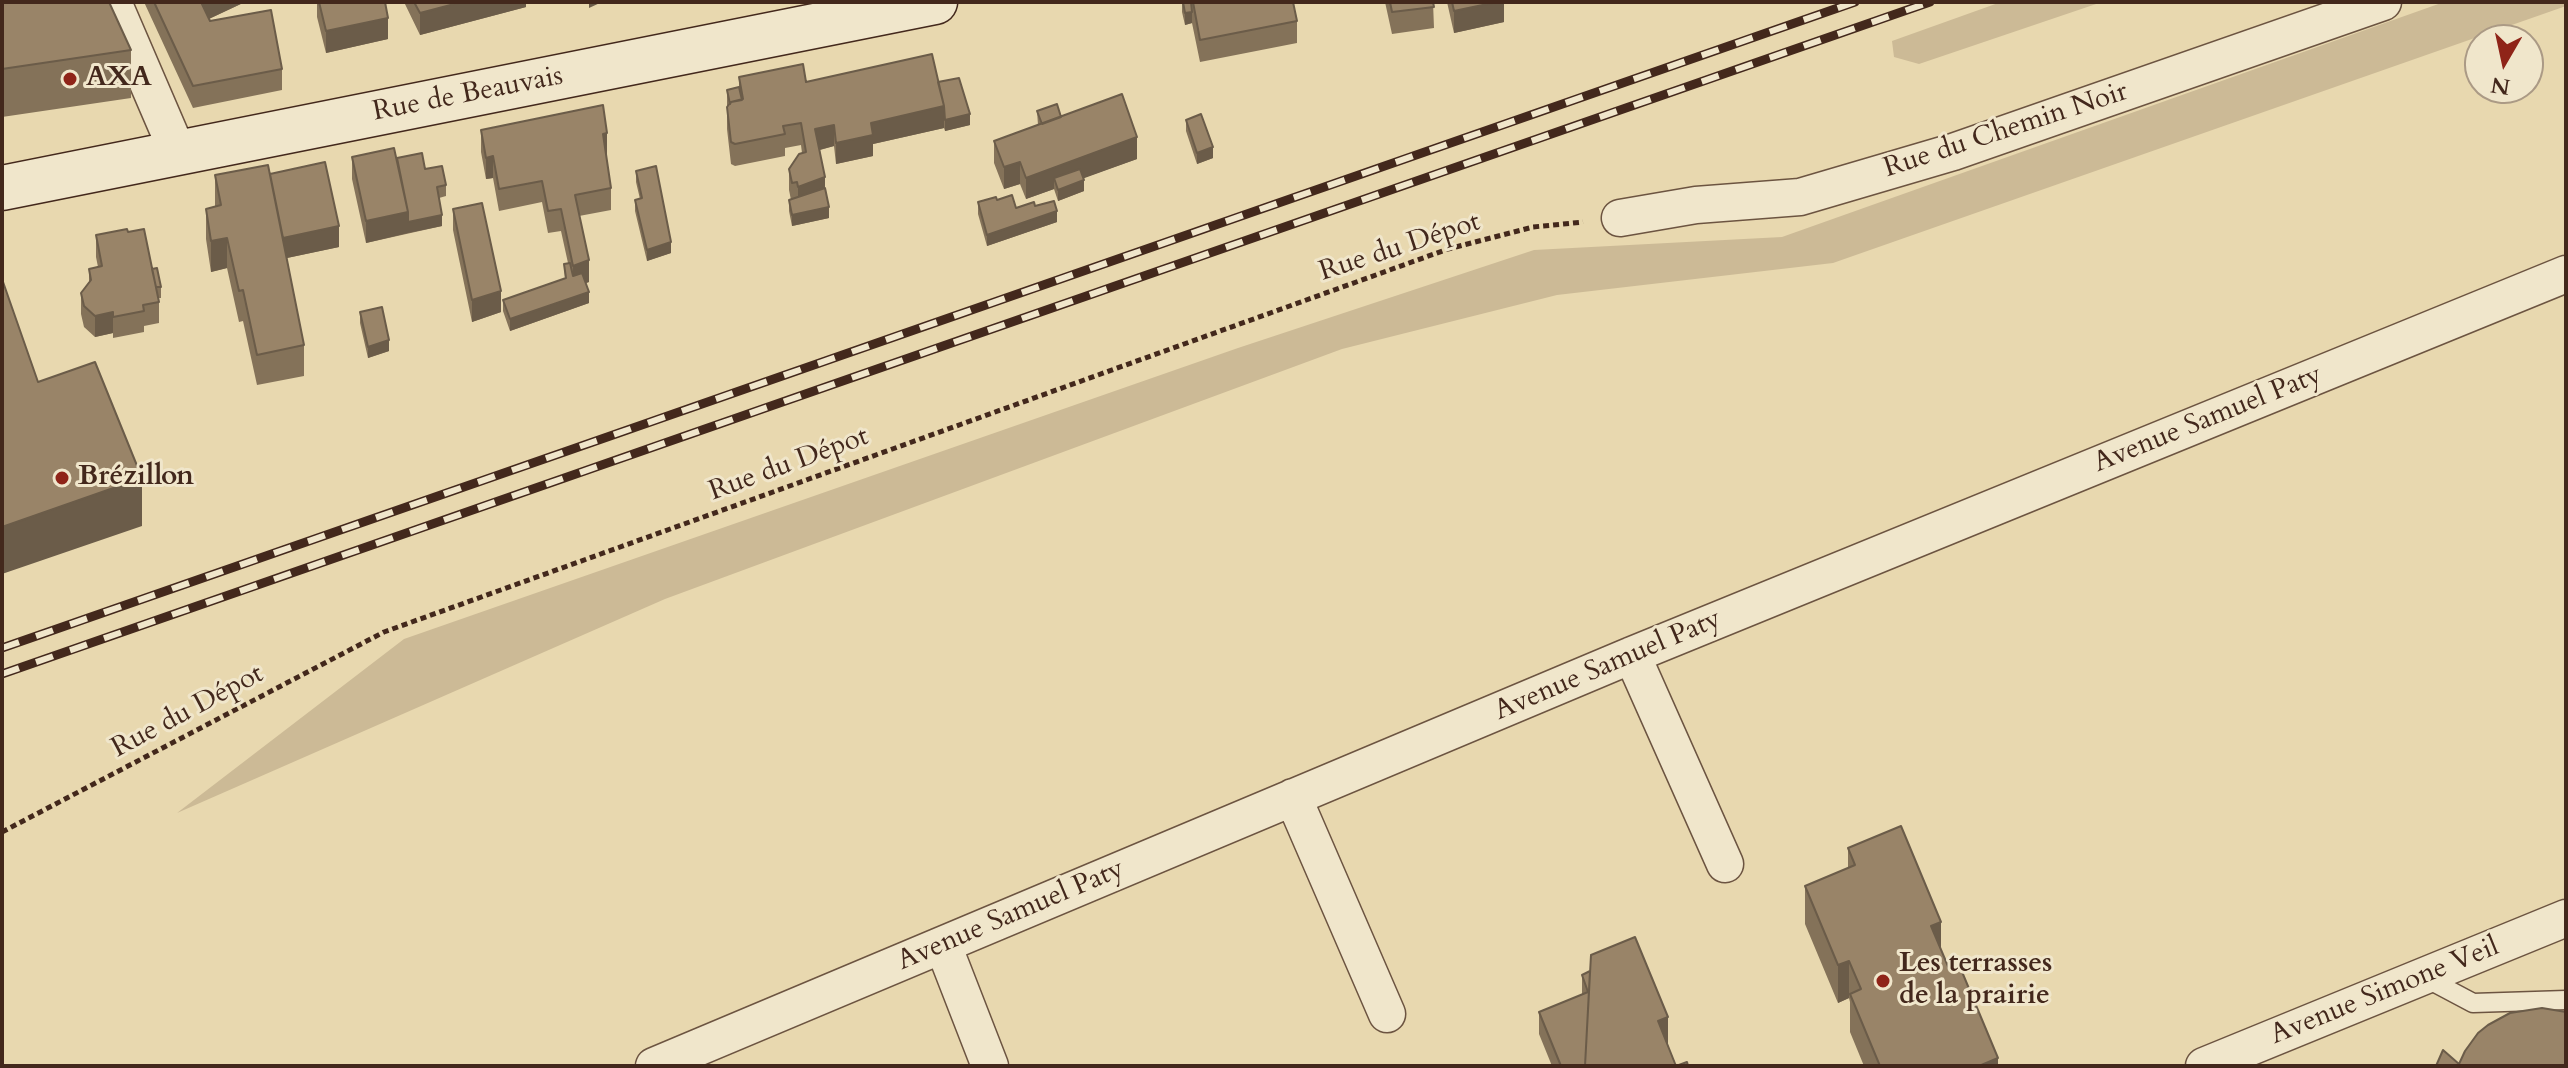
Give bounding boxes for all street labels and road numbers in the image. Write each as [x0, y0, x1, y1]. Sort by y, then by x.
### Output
street label: Rue de Beauvais [370, 60, 566, 130]
street label: Rue du Chemin Noir [1880, 76, 2132, 186]
street label: Rue du Dépot [1315, 206, 1485, 290]
street label: Avenue Samuel Paty [2089, 359, 2327, 481]
street label: Rue du Dépot [705, 421, 873, 509]
street label: Avenue Samuel Paty [1490, 603, 1726, 729]
street label: Rue du Dépot [106, 658, 270, 766]
street label: Avenue Samuel Paty [893, 853, 1129, 979]
street label: Avenue Simone Veil [2266, 931, 2504, 1053]

